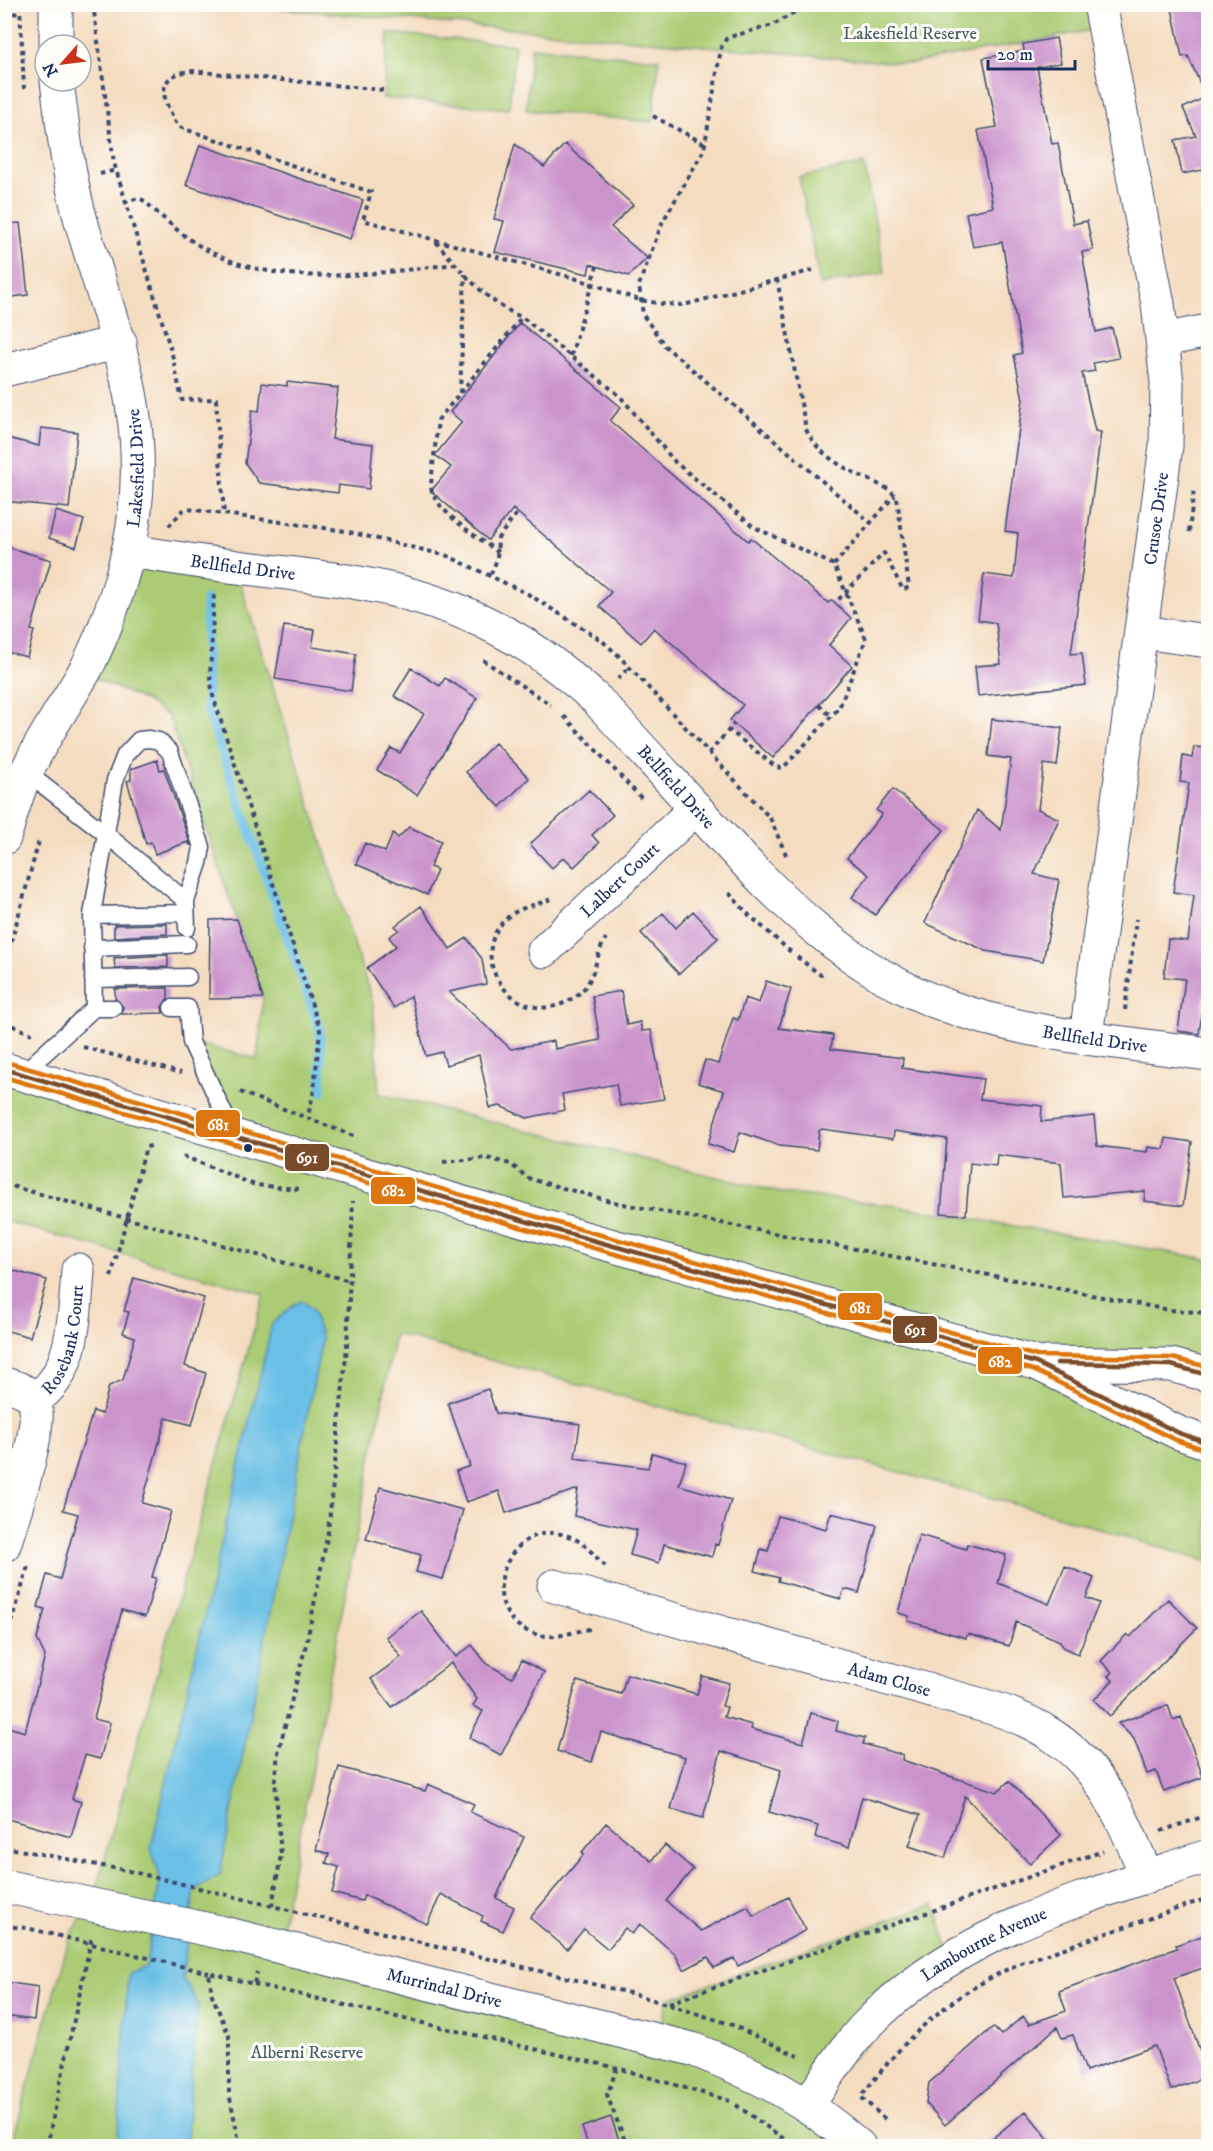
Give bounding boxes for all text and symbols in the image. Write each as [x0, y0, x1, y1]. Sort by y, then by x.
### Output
park label: Lakesfield Reserve [843, 23, 977, 45]
north arrow [33, 33, 93, 93]
scale bar [988, 33, 1075, 71]
text: 20 m [997, 44, 1033, 66]
text: N [39, 59, 63, 80]
street label: Lakesfield Drive [123, 407, 150, 529]
street label: Crusoe Drive [1140, 471, 1174, 567]
street label: Bellfield Drive [189, 550, 297, 586]
street label: Bellfield Drive [632, 741, 719, 834]
street label: Lalbert Court [576, 838, 665, 923]
street label: Bellfield Drive [1041, 1021, 1148, 1058]
line badge: 681 [195, 1109, 241, 1138]
text: 681 [207, 1115, 229, 1135]
unlabelled marker [242, 1142, 254, 1154]
line badge: 691 [284, 1143, 330, 1172]
text: 691 [296, 1148, 318, 1168]
line badge: 682 [370, 1176, 416, 1205]
text: 682 [381, 1181, 406, 1201]
street label: Rosebank Court [37, 1284, 89, 1400]
line badge: 681 [837, 1292, 883, 1321]
text: 681 [849, 1298, 871, 1318]
line badge: 691 [892, 1315, 938, 1344]
text: 691 [904, 1320, 926, 1340]
line badge: 682 [977, 1346, 1023, 1375]
text: 682 [988, 1352, 1013, 1372]
street label: Adam Close [845, 1658, 933, 1702]
street label: Lambourne Avenue [917, 1903, 1050, 1987]
street label: Murrindal Drive [384, 1964, 504, 2014]
park label: Alberni Reserve [251, 2042, 363, 2064]

